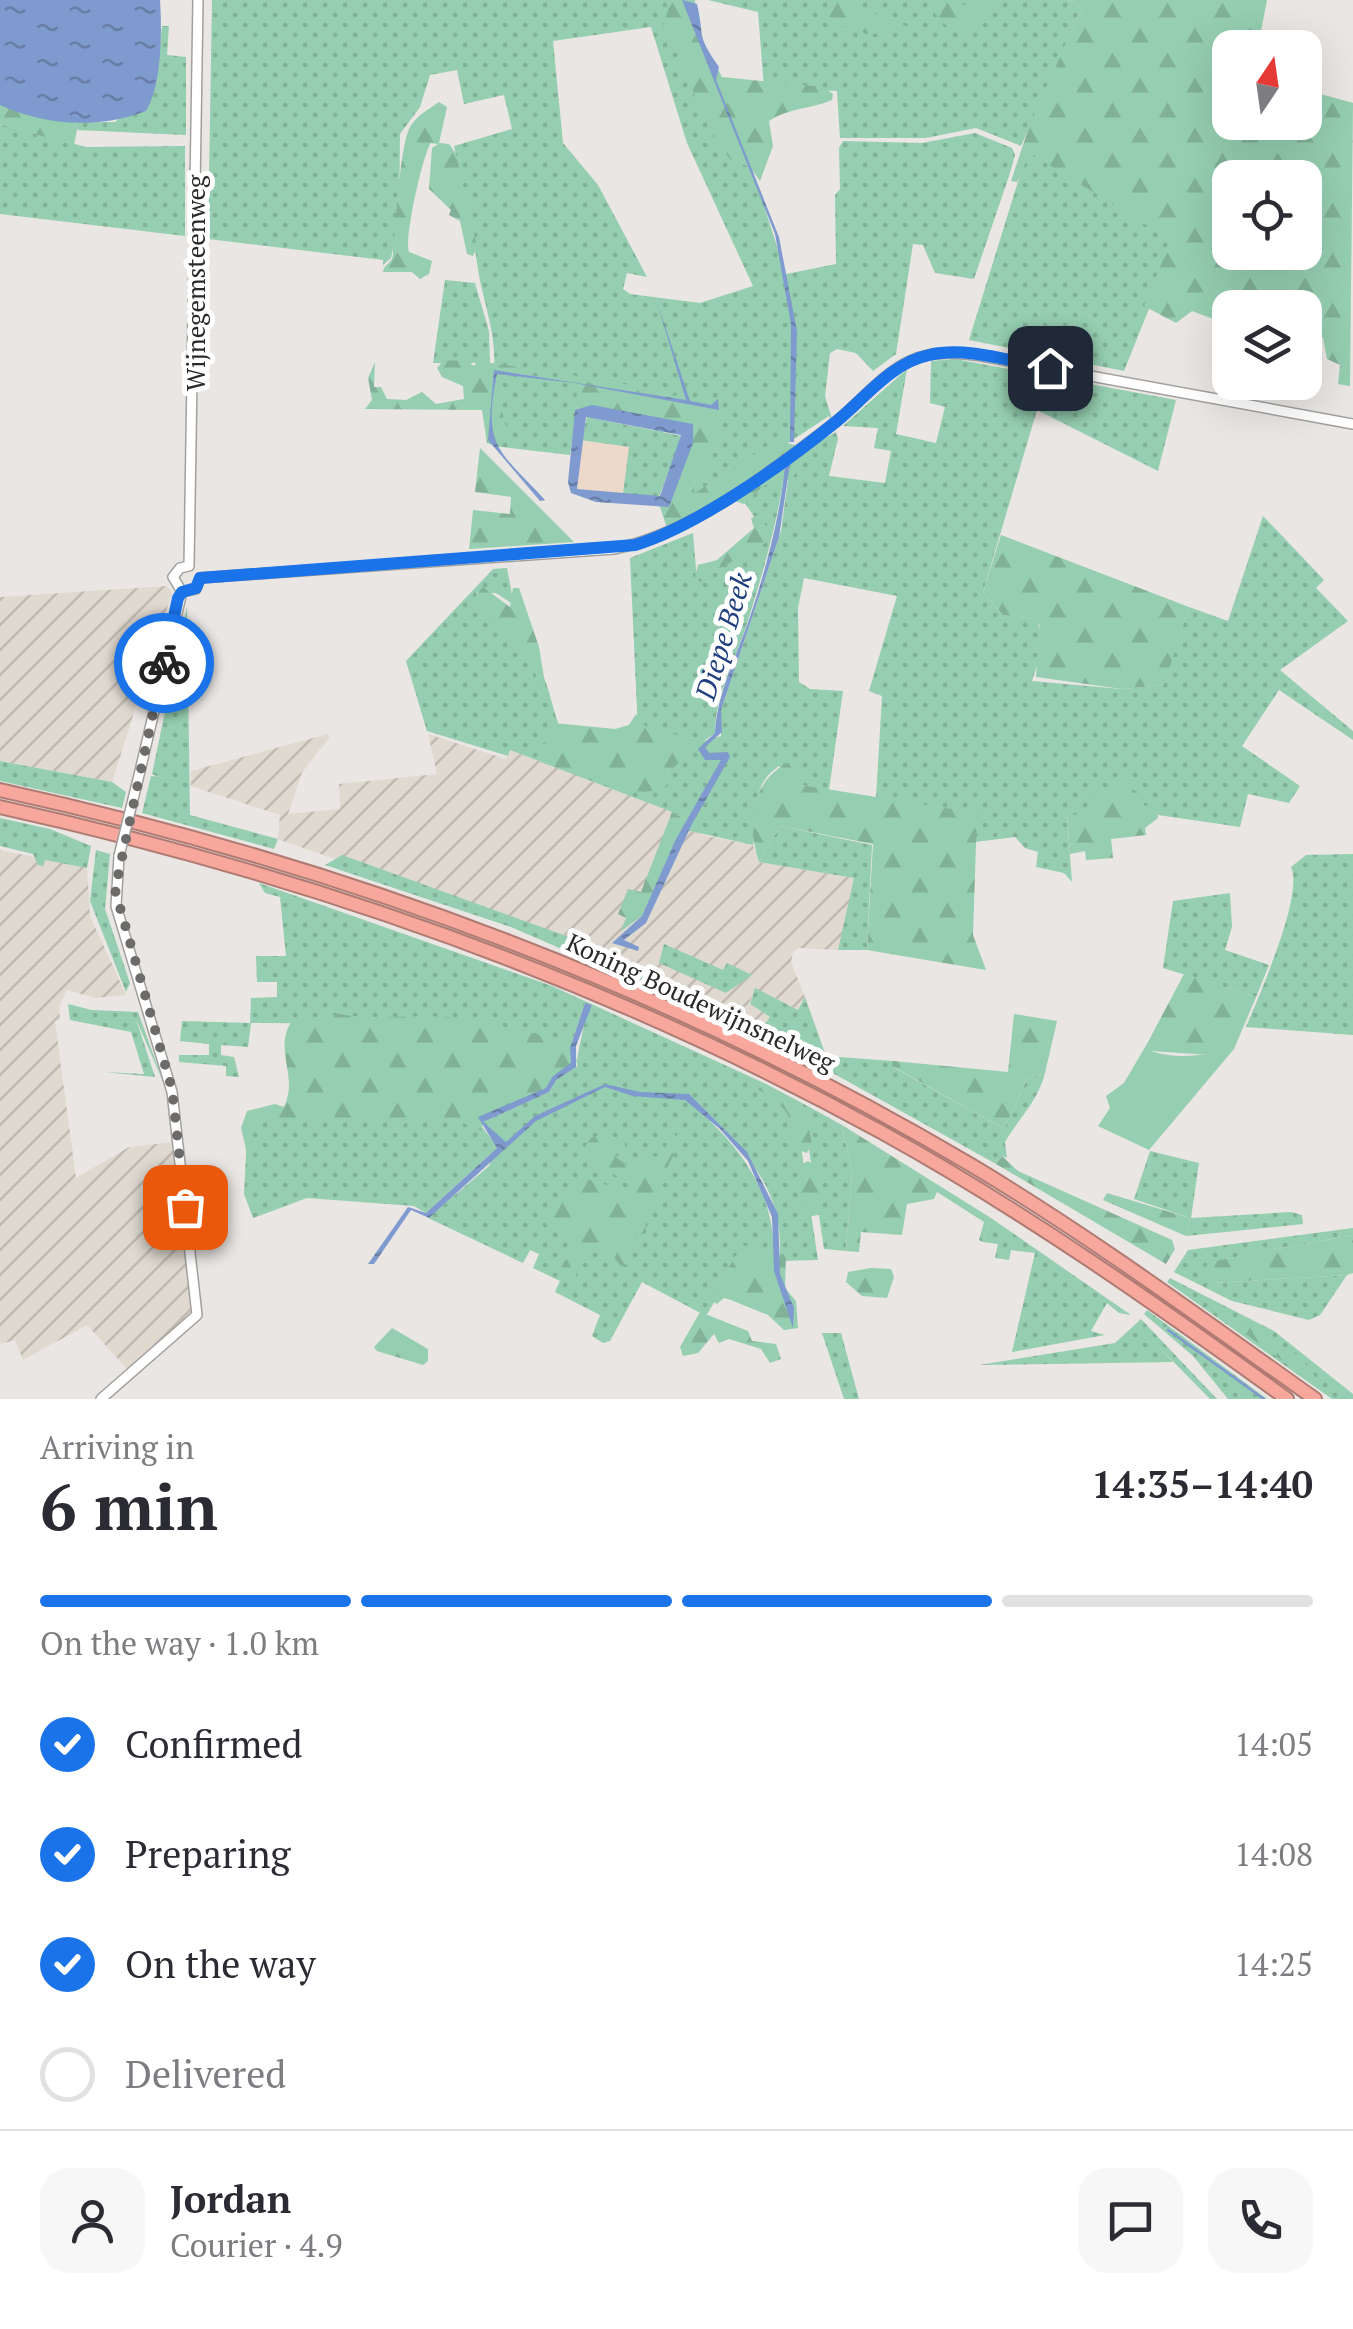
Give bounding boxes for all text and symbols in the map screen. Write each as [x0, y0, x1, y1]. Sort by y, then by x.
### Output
north arrow [1212, 30, 1322, 140]
map controls [1212, 30, 1322, 400]
button: locate [1212, 160, 1322, 270]
street label: Wijnegemsteenweg [179, 174, 212, 391]
button: layers [1212, 290, 1322, 400]
pin [1008, 326, 1093, 411]
icon: home [1023, 341, 1078, 396]
water label: Diepe Beek [686, 567, 760, 705]
courier [114, 613, 214, 713]
icon: bike [137, 636, 192, 691]
street label: Koning Boudewijnsnelweg [562, 925, 841, 1079]
pin [143, 1165, 228, 1250]
icon: bag [158, 1180, 213, 1235]
text: Arriving in [40, 1426, 194, 1468]
text: 14:35–14:40 [1091, 1459, 1313, 1509]
text: 6 min [40, 1462, 218, 1549]
text: On the way · 1.0 km [40, 1622, 319, 1664]
icon: check [40, 1717, 95, 1772]
text: Confirmed [125, 1719, 303, 1769]
text: 14:05 [1234, 1723, 1313, 1765]
icon: check [40, 1827, 95, 1882]
text: Preparing [125, 1829, 291, 1879]
text: 14:08 [1234, 1833, 1313, 1875]
icon: check [40, 1937, 95, 1992]
text: On the way [125, 1939, 316, 1989]
text: 14:25 [1234, 1943, 1313, 1985]
text: Delivered [125, 2049, 286, 2099]
button: person [40, 2168, 145, 2273]
button: chat [1078, 2168, 1183, 2273]
button: phone [1208, 2168, 1313, 2273]
text: Jordan [170, 2174, 291, 2224]
text: Courier · 4.9 [170, 2224, 342, 2266]

